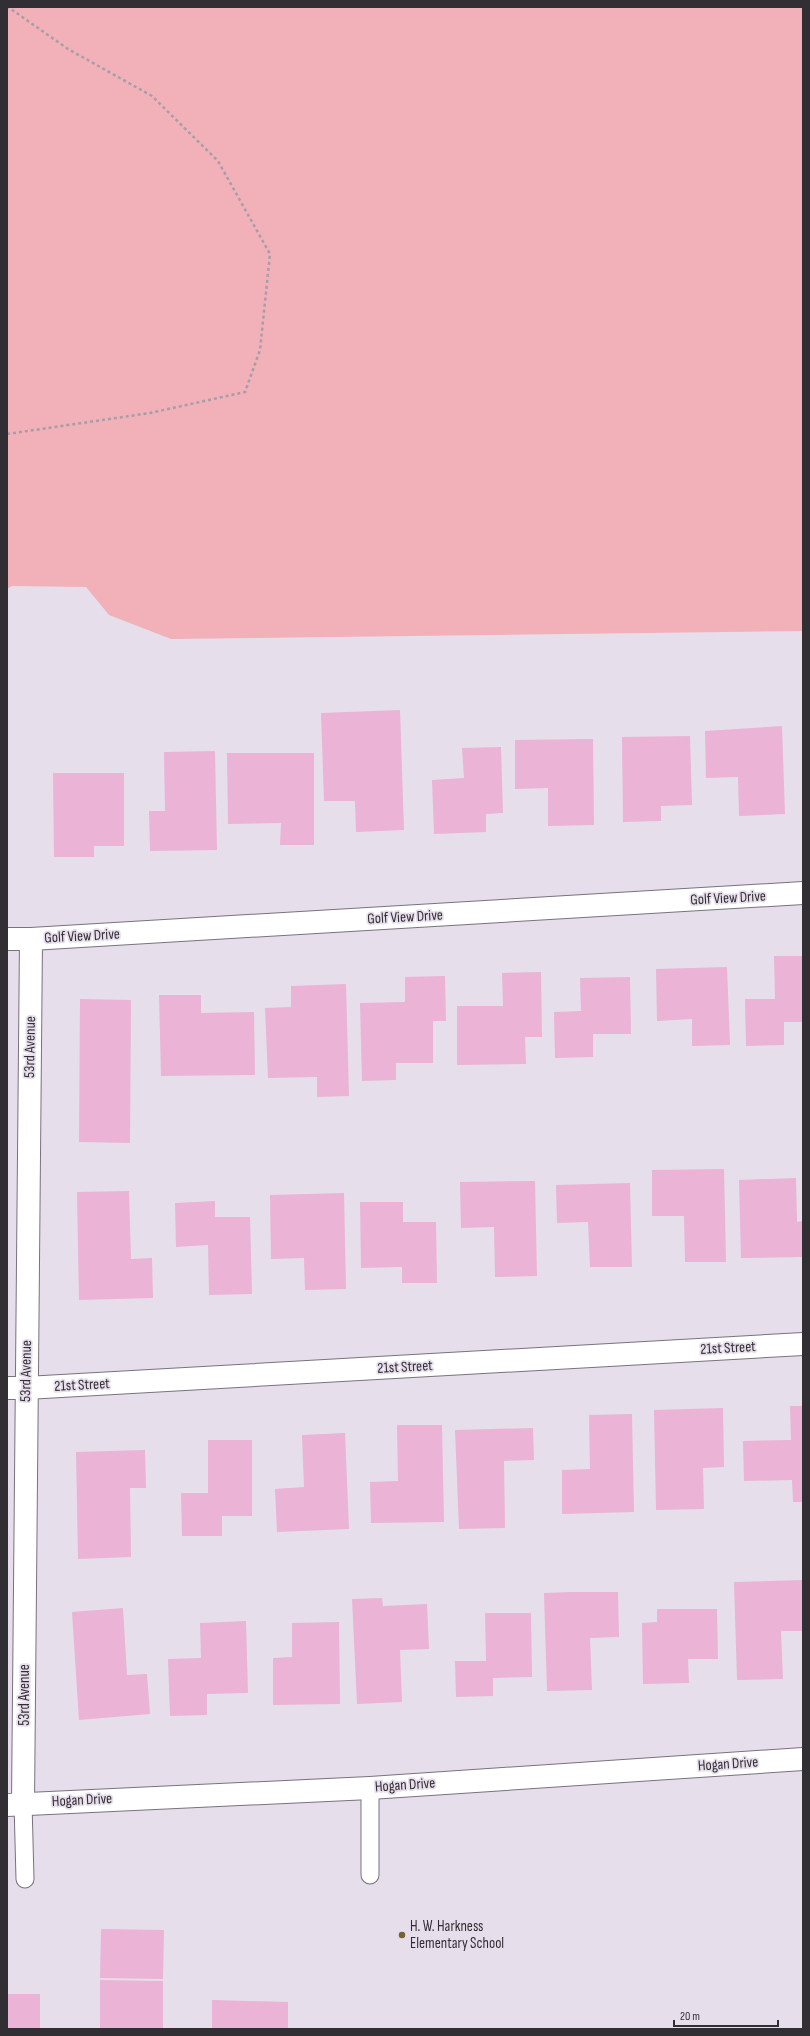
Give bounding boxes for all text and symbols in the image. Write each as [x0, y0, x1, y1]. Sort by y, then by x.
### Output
street label: Golf View Drive [690, 887, 766, 909]
street label: Golf View Drive [367, 906, 443, 928]
street label: Golf View Drive [44, 925, 120, 947]
street label: 53rd Avenue [20, 1016, 40, 1078]
street label: 21st Street [700, 1337, 757, 1359]
street label: 53rd Avenue [16, 1340, 36, 1402]
street label: 21st Street [377, 1356, 434, 1378]
street label: 21st Street [54, 1374, 111, 1396]
street label: 53rd Avenue [15, 1664, 34, 1726]
street label: Hogan Drive [697, 1752, 759, 1776]
street label: Hogan Drive [374, 1773, 436, 1797]
street label: Hogan Drive [51, 1789, 113, 1811]
place label: H. W. Harkness Elementary School [410, 1917, 504, 1953]
marker: H. W. Harkness Elementary School [397, 1930, 407, 1940]
scale bar [674, 2002, 778, 2028]
text: 20 m [680, 2009, 700, 2024]

